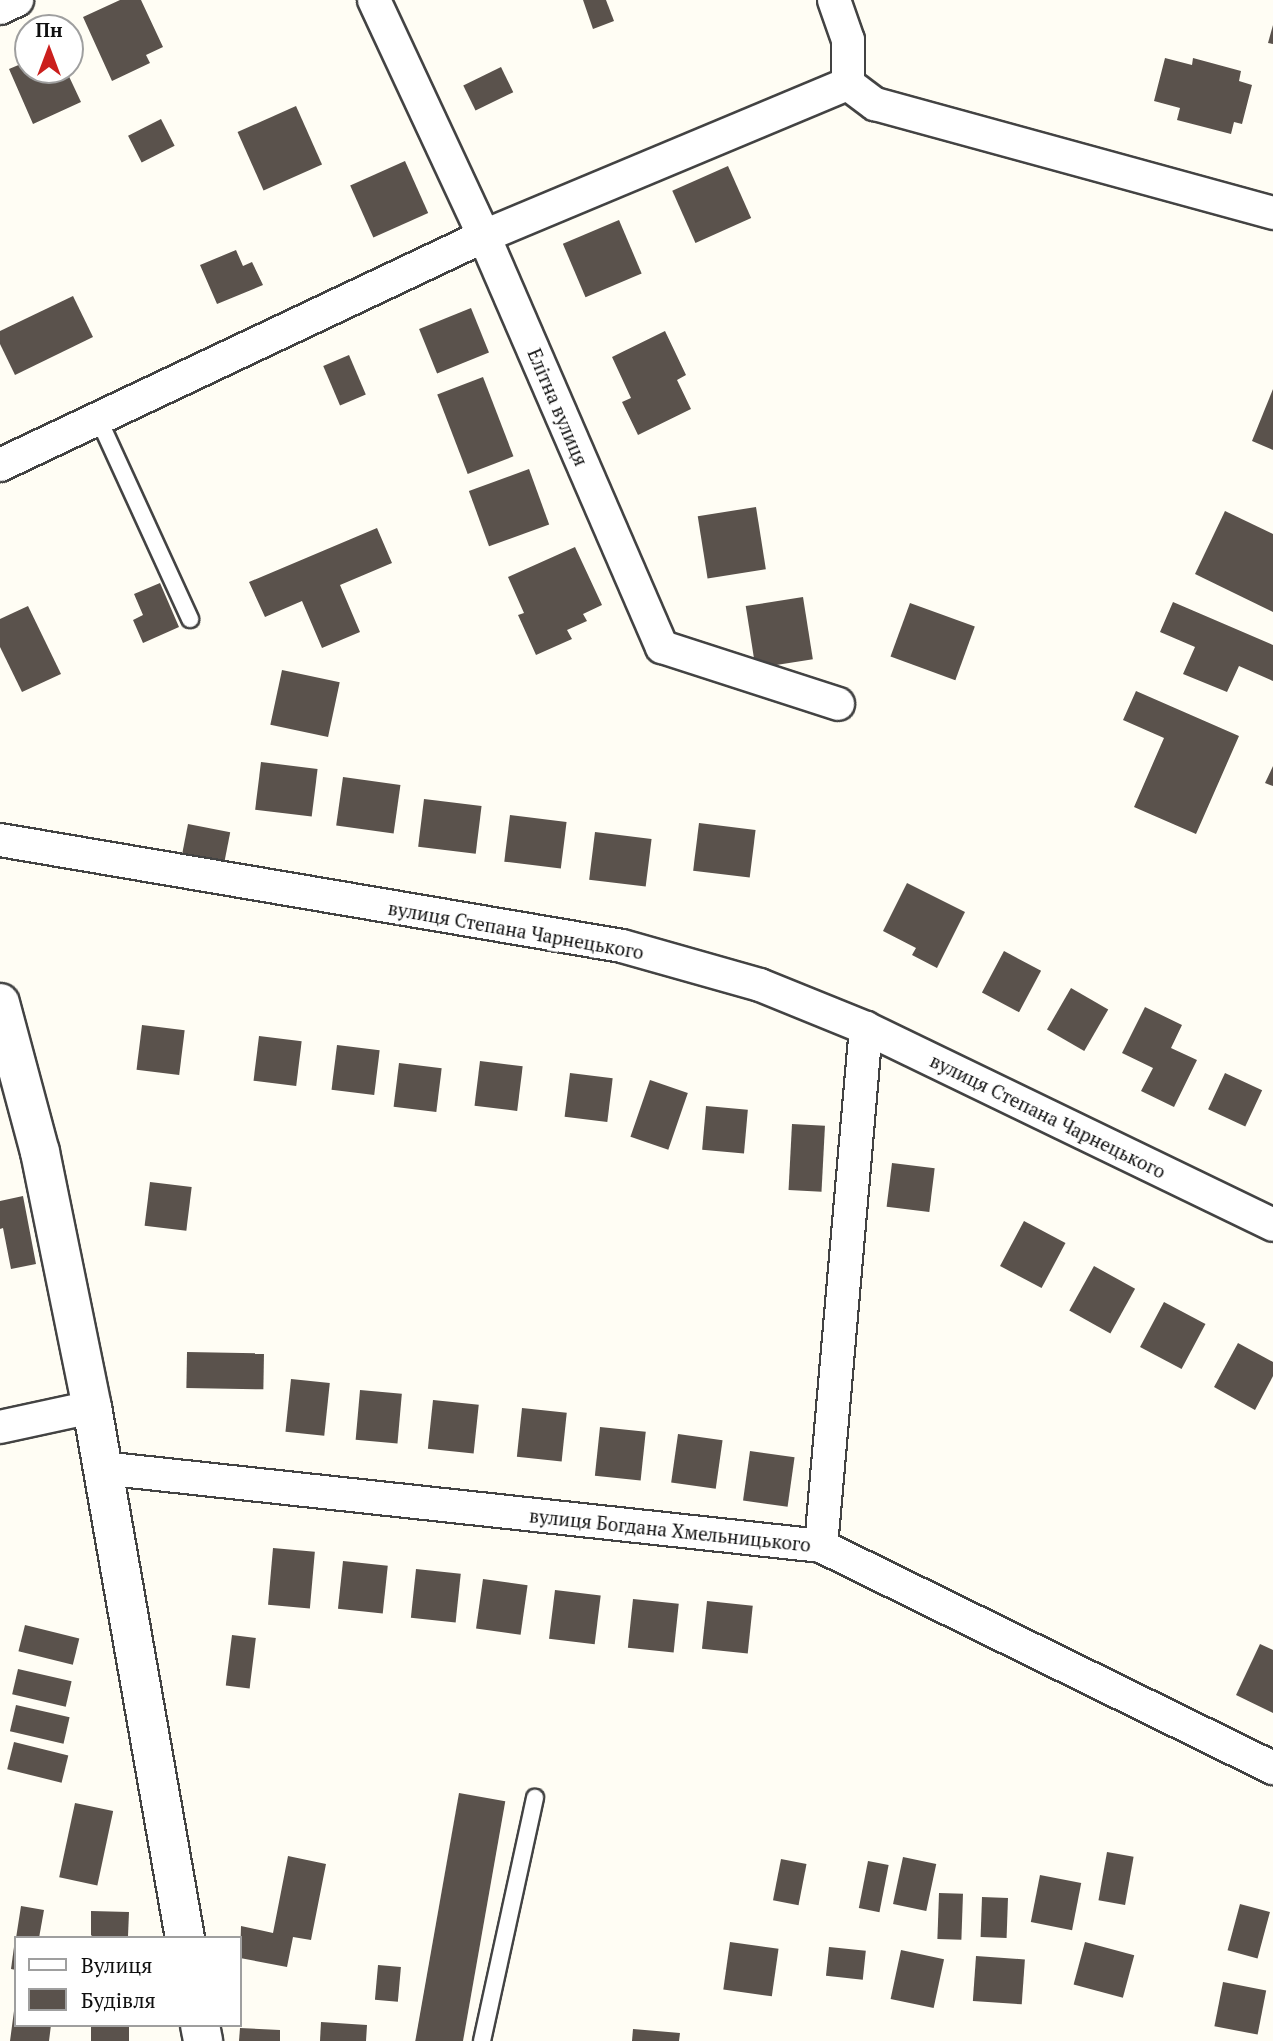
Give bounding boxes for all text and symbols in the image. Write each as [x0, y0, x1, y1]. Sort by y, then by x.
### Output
north arrow [14, 14, 84, 84]
text: Пн [35, 17, 63, 42]
street label: Елітна вулиця [523, 345, 593, 469]
street label: вулиця Степана Чарнецького [386, 896, 646, 964]
street label: вулиця Степана Чарнецького [926, 1049, 1170, 1183]
street label: вулиця Богдана Хмельницького [528, 1504, 812, 1556]
legend [14, 1936, 242, 2027]
text: Вулиця [81, 1951, 152, 1979]
text: Будівля [81, 1986, 156, 2014]

